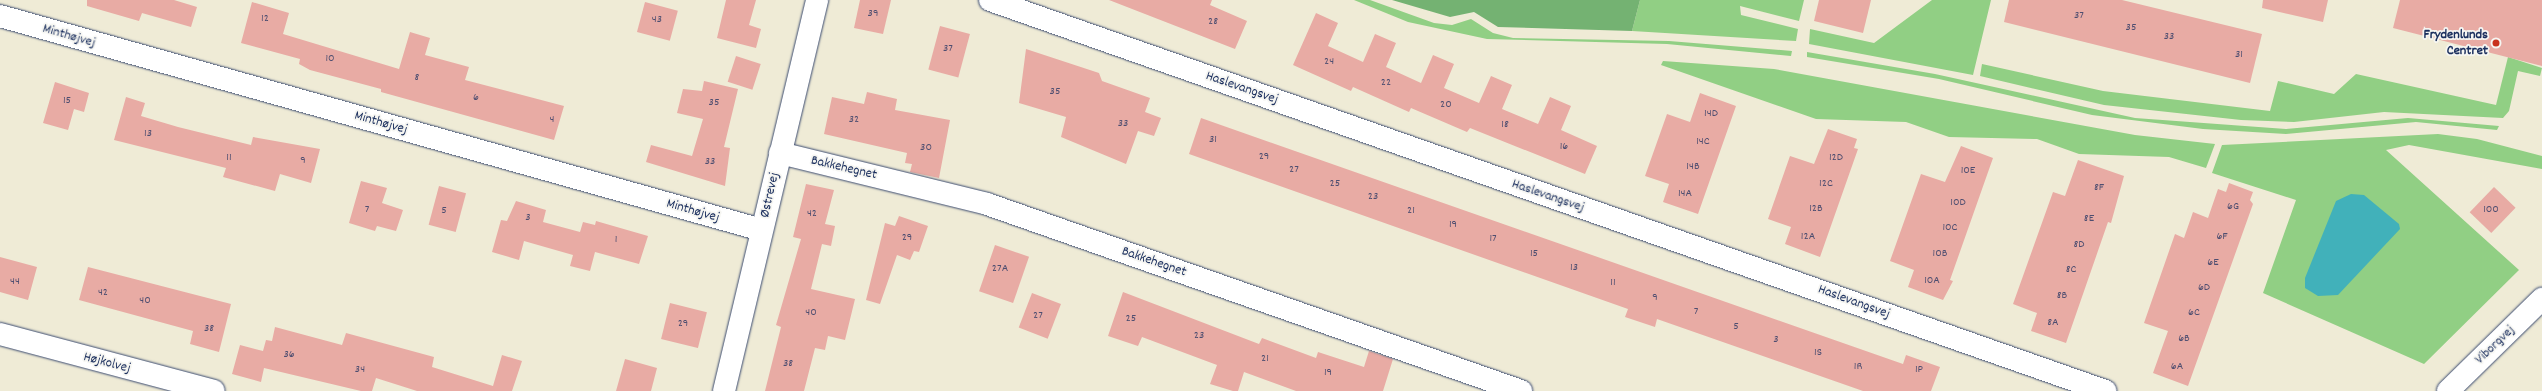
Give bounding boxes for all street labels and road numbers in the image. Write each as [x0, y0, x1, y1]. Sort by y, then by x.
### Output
street label: Minthøjvej [41, 20, 97, 52]
street label: Haslevangsvej [1203, 68, 1281, 108]
street label: Minthøjvej [353, 107, 409, 139]
street label: Bakkehegnet [809, 152, 879, 184]
street label: Østrevej [757, 171, 783, 219]
street label: Haslevangsvej [1509, 176, 1587, 216]
street label: Minthøjvej [665, 195, 721, 227]
street label: Bakkehegnet [1119, 243, 1189, 281]
street label: Haslevangsvej [1816, 281, 1892, 323]
street label: Viborgvej [2472, 322, 2518, 368]
street label: Højkolvej [82, 349, 132, 377]

